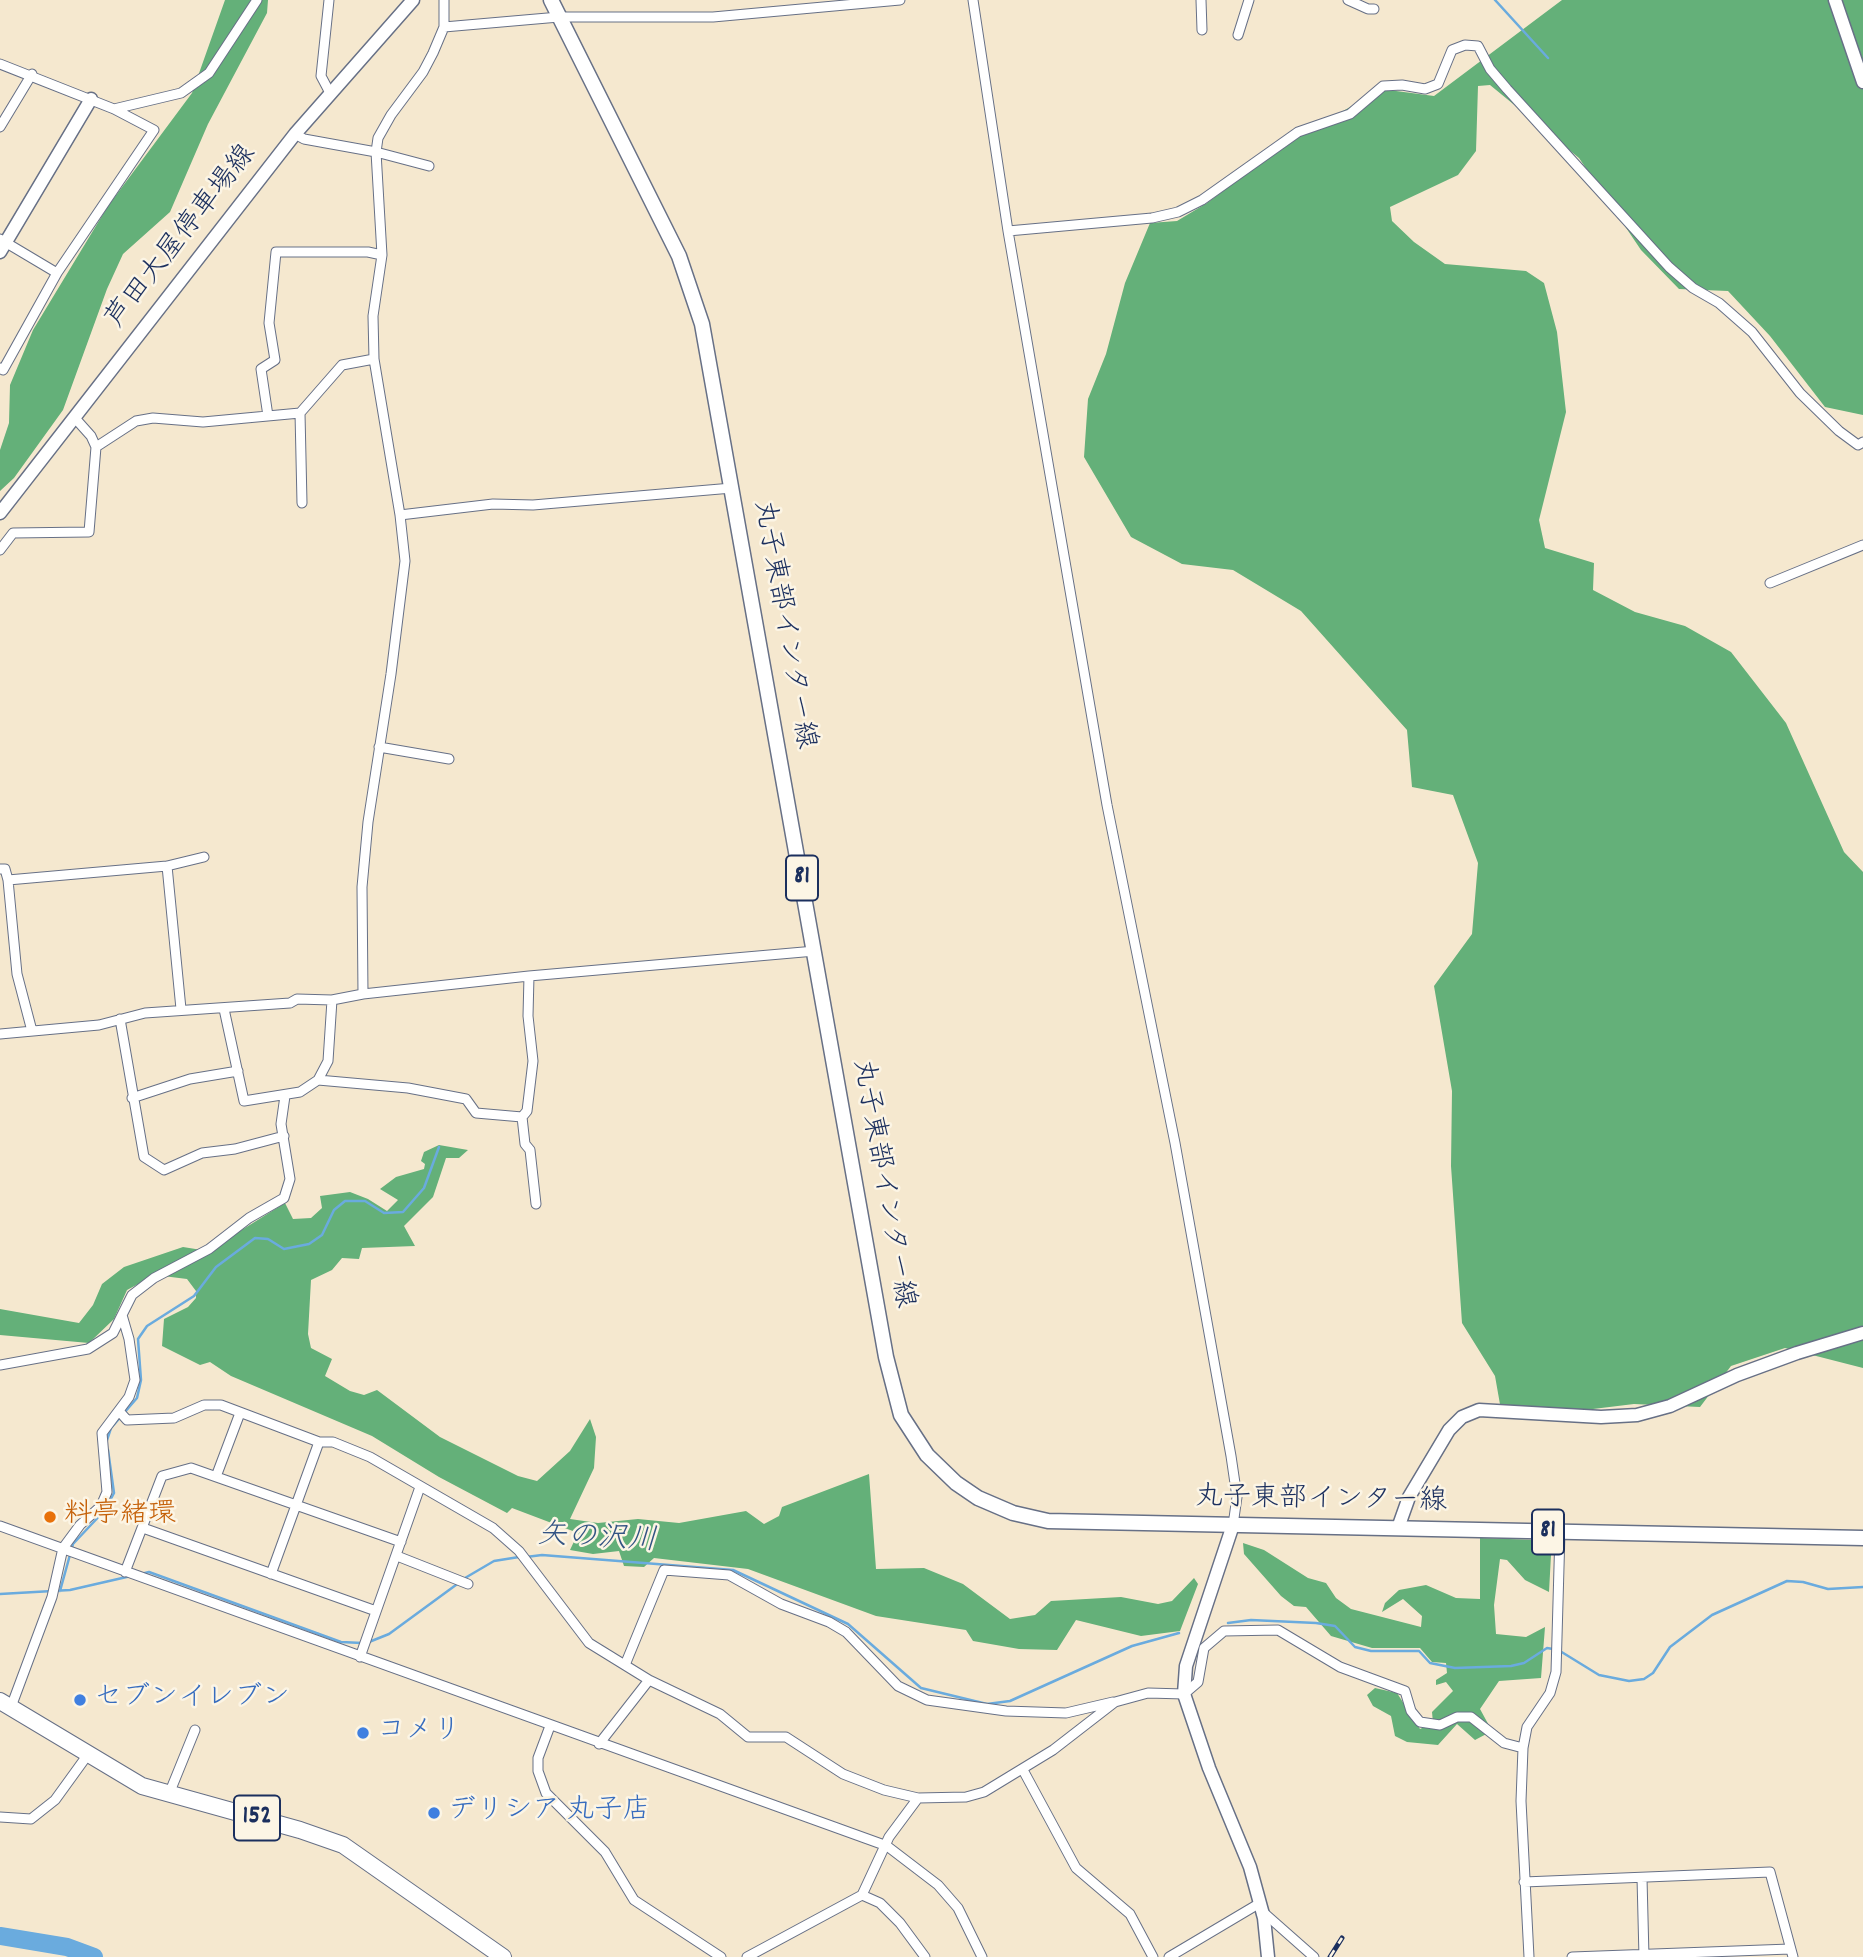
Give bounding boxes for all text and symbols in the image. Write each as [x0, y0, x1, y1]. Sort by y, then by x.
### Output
street label: 芦田大屋停車場線 [101, 139, 265, 337]
street label: 丸子東部インター線 [744, 498, 820, 752]
road number: 81 [786, 856, 818, 900]
street label: 丸子東部インター線 [843, 1057, 919, 1311]
street label: 丸子東部インター線 [1195, 1483, 1447, 1521]
place label: 料亭緒環 [64, 1500, 176, 1534]
marker: 料亭緒環 [42, 1509, 58, 1525]
road number: 81 [1532, 1510, 1564, 1554]
water label: 矢の沢川 [536, 1520, 658, 1562]
place label: セブンイレブン [94, 1683, 290, 1717]
marker: セブンイレブン [72, 1692, 88, 1708]
place label: コメリ [377, 1716, 461, 1750]
marker: コメリ [355, 1725, 371, 1741]
road number: 152 [234, 1796, 280, 1840]
place label: デリシア 丸子店 [448, 1796, 650, 1830]
marker: デリシア 丸子店 [426, 1805, 442, 1821]

